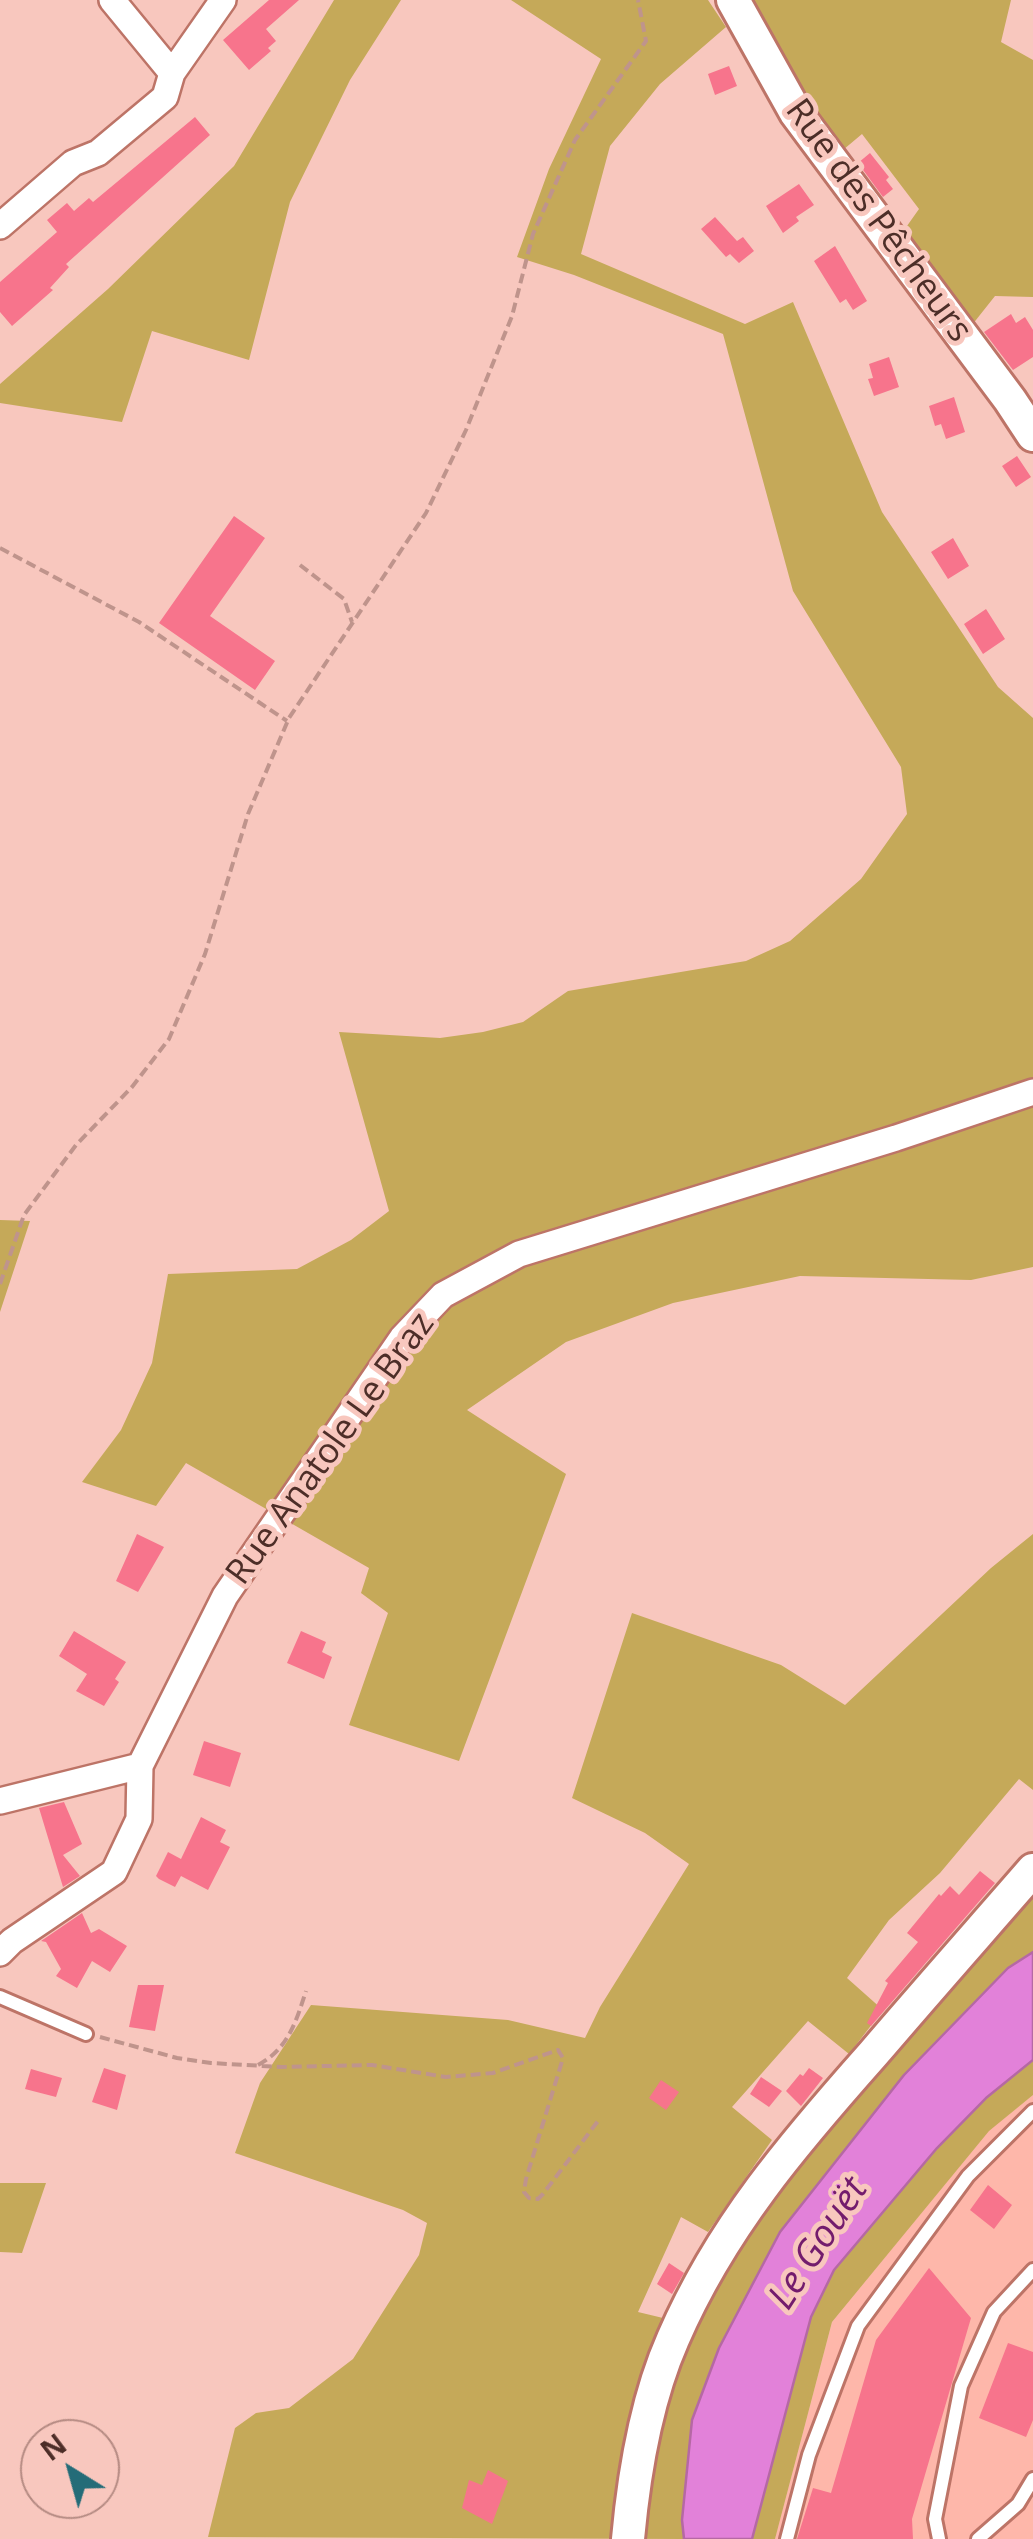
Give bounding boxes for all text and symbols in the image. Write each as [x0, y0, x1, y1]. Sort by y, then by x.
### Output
street label: Rue des Pêcheurs [776, 91, 980, 351]
street label: Rue Anatole Le Braz [218, 1305, 444, 1593]
water label: Le Gouët [760, 2170, 878, 2318]
north arrow [20, 2419, 120, 2519]
text: N [33, 2425, 74, 2469]

